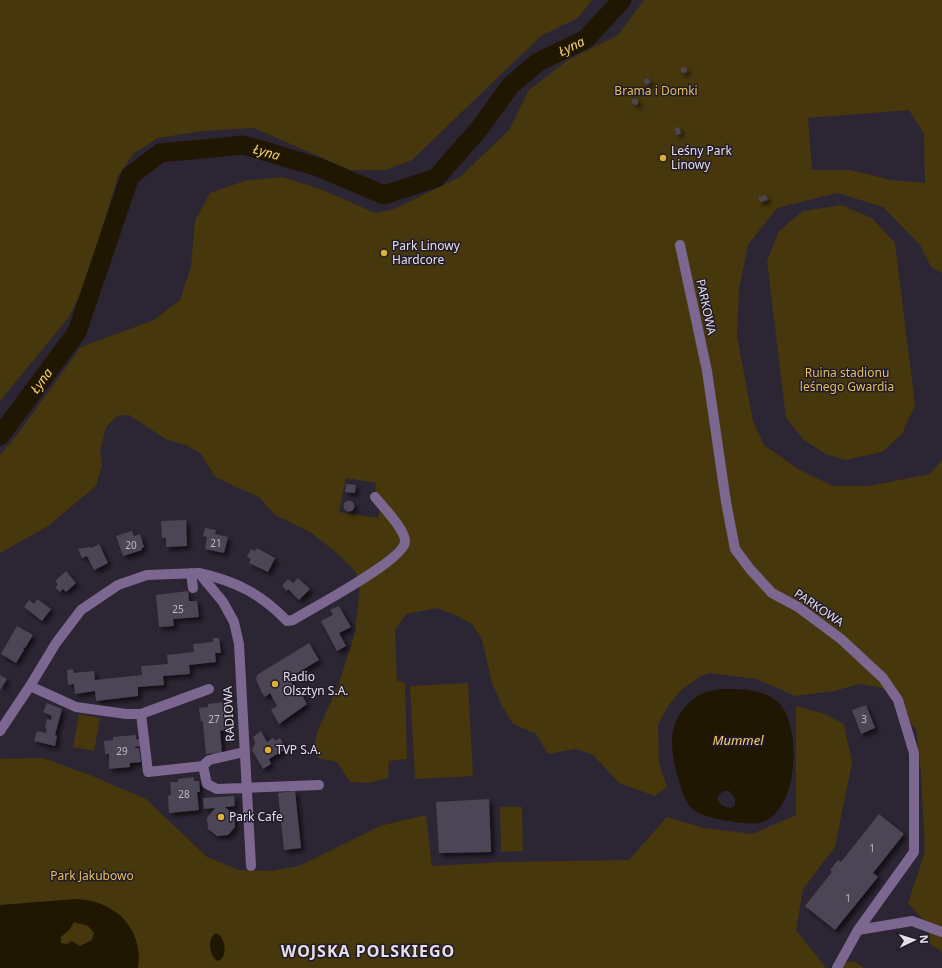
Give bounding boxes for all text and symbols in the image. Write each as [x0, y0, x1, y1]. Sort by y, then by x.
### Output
water label: Łyna [555, 32, 588, 60]
park label: Brama i Domki [614, 82, 698, 99]
water label: Łyna [251, 139, 283, 164]
place label: Leśny Park Linowy [671, 142, 732, 173]
marker: Leśny Park Linowy [658, 153, 668, 163]
place label: Park Linowy Hardcore [392, 237, 461, 268]
marker: Park Linowy Hardcore [379, 248, 389, 258]
street label: PARKOWA [692, 277, 721, 337]
water label: Łyna [26, 364, 57, 397]
park label: Ruina stadionu leśnego Gwardia [800, 364, 894, 395]
house number: 21 [210, 536, 222, 550]
house number: 20 [125, 538, 137, 552]
street label: PARKOWA [791, 585, 848, 631]
house number: 25 [172, 602, 184, 616]
place label: Radio Olsztyn S.A. [283, 668, 349, 699]
marker: Radio Olsztyn S.A. [270, 679, 280, 689]
street label: RADIOWA [219, 686, 238, 742]
house number: 27 [208, 712, 220, 726]
house number: 3 [861, 712, 867, 726]
water label: Mummel [712, 731, 764, 749]
place label: TVP S.A. [276, 741, 321, 758]
house number: 29 [116, 744, 128, 758]
marker: TVP S.A. [263, 745, 273, 755]
house number: 28 [178, 787, 190, 801]
place label: Park Cafe [229, 808, 283, 825]
marker: Park Cafe [216, 812, 226, 822]
house number: 1 [869, 841, 875, 855]
park label: Park Jakubowo [50, 867, 134, 884]
house number: 1 [845, 891, 851, 905]
north arrow [894, 920, 934, 960]
text: N [917, 934, 932, 944]
district label: WOJSKA POLSKIEGO [281, 940, 455, 962]

